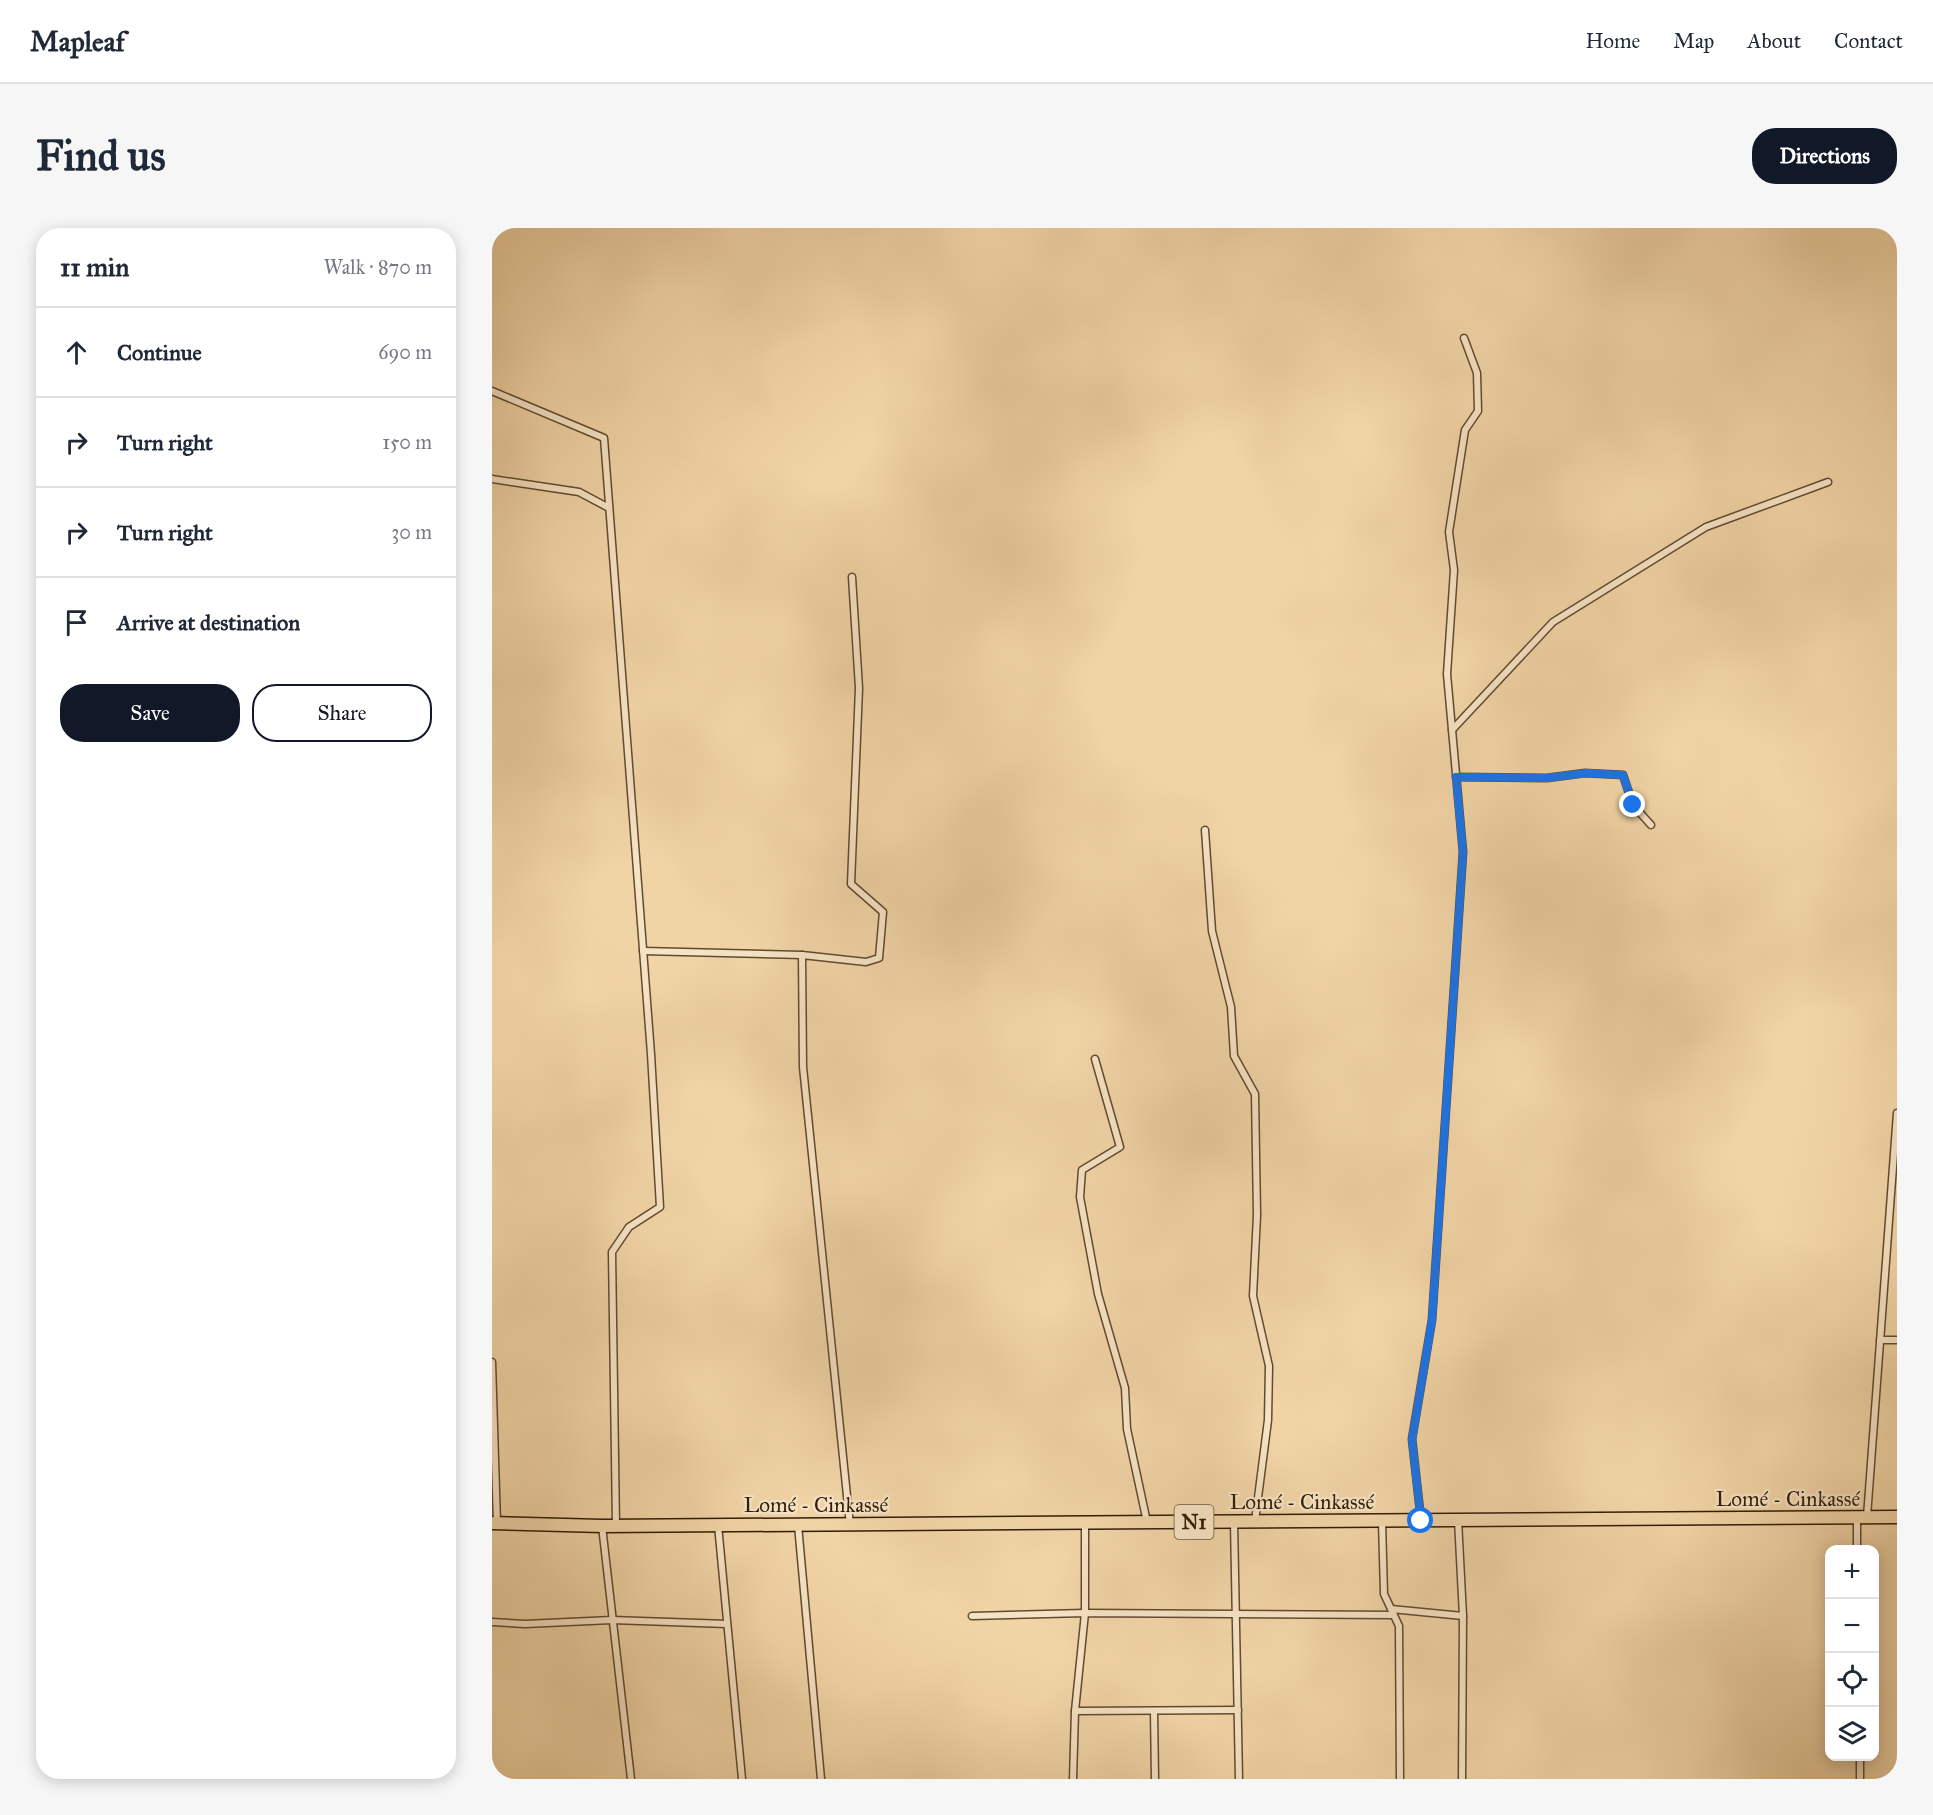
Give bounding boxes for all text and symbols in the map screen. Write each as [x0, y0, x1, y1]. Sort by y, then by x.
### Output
text: Mapleaf [30, 24, 125, 59]
text: Home [1585, 28, 1640, 54]
text: Map [1673, 28, 1714, 54]
text: About [1747, 28, 1801, 54]
text: Contact [1834, 28, 1903, 54]
button: Directions [1752, 128, 1897, 184]
text: Find us [36, 130, 166, 182]
text: 11 min [60, 251, 129, 283]
text: Walk · 870 m [324, 255, 432, 279]
icon: ahead [60, 336, 93, 369]
text: Continue [117, 339, 202, 366]
text: 690 m [378, 340, 432, 364]
icon: right [60, 426, 93, 459]
text: Turn right [117, 429, 213, 456]
text: 150 m [382, 430, 432, 454]
icon: right [60, 516, 93, 549]
text: Turn right [117, 519, 213, 546]
text: 30 m [391, 520, 432, 544]
icon: arrive [60, 606, 93, 639]
text: Arrive at destination [117, 609, 300, 636]
button: Save [60, 684, 240, 742]
button: Share [252, 684, 432, 742]
route end [1619, 791, 1645, 817]
street label: Lomé - Cinkassé [1716, 1486, 1860, 1512]
street label: Lomé - Cinkassé [1230, 1489, 1374, 1515]
street label: Lomé - Cinkassé [744, 1492, 888, 1518]
road number: N1 [1174, 1505, 1214, 1539]
route start [1407, 1507, 1433, 1533]
map controls [1825, 1545, 1879, 1761]
button: + [1825, 1545, 1879, 1599]
button: − [1825, 1599, 1879, 1653]
button: locate [1825, 1653, 1879, 1707]
button: layers [1825, 1707, 1879, 1761]

